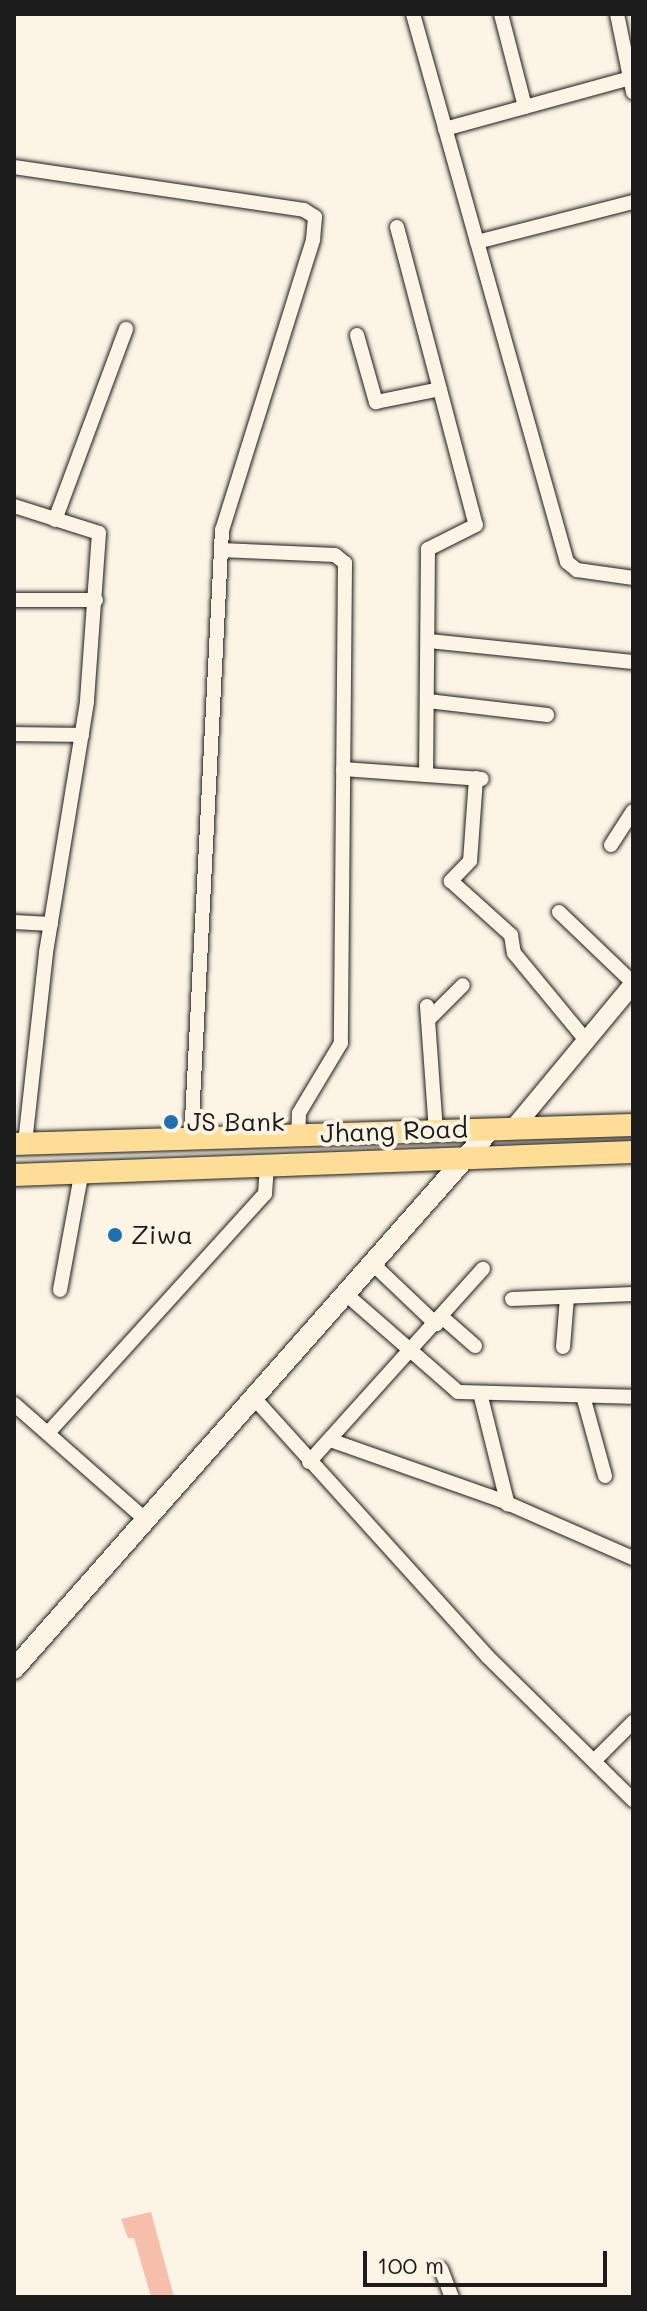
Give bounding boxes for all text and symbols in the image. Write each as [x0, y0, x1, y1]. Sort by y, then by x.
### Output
place label: JS Bank [187, 1106, 285, 1138]
marker: JS Bank [162, 1113, 180, 1131]
street label: Jhang Road [320, 1113, 468, 1149]
place label: Ziwa [131, 1219, 193, 1251]
marker: Ziwa [106, 1226, 124, 1244]
scale bar [367, 2235, 611, 2285]
text: 100 m [377, 2249, 444, 2280]

